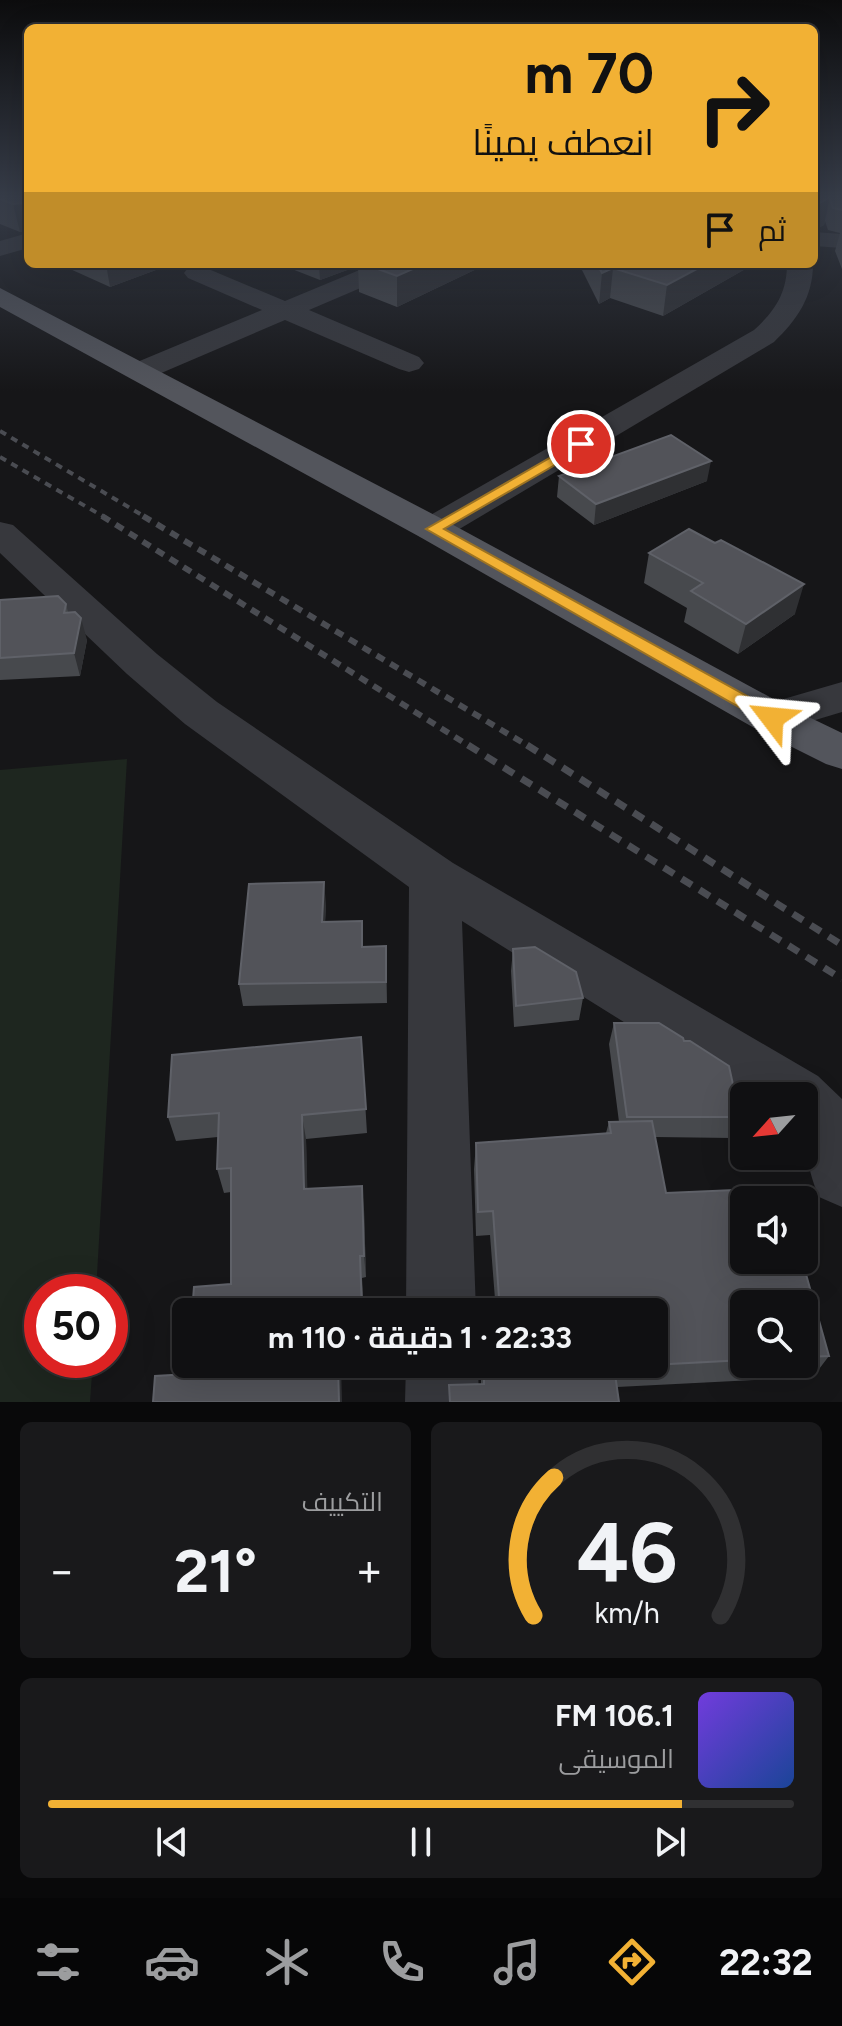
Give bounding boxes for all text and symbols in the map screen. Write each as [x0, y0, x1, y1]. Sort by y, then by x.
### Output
text: 70 m [524, 40, 654, 107]
icon: right [682, 56, 786, 160]
text: انعطف يمينًا [472, 121, 654, 164]
icon: arrive [698, 208, 742, 252]
text: ثم [758, 212, 786, 249]
pin [547, 410, 615, 478]
icon: arrive [559, 422, 603, 466]
position arrow [730, 676, 814, 760]
north arrow [730, 1082, 818, 1170]
map controls [730, 1082, 818, 1378]
button: sound [730, 1186, 818, 1274]
speed limit sign: 50 [24, 1274, 128, 1378]
button: search [730, 1290, 818, 1378]
text: 22:33 · 1 دقيقة · 110 m [268, 1319, 572, 1356]
text: التكييف [301, 1486, 383, 1518]
text: 46 [576, 1503, 677, 1603]
text: 21° [174, 1535, 257, 1607]
text: − [48, 1544, 75, 1597]
text: + [356, 1544, 383, 1597]
text: km/h [594, 1596, 659, 1630]
text: 106.1 FM [555, 1697, 674, 1734]
text: الموسيقى [559, 1743, 674, 1775]
icon: previous [150, 1820, 194, 1864]
icon: pause [399, 1820, 443, 1864]
icon: next [648, 1820, 692, 1864]
icon: filters [30, 1934, 86, 1990]
icon: car [144, 1934, 200, 1990]
icon: climate [259, 1934, 315, 1990]
icon: phone [374, 1934, 430, 1990]
icon: music [489, 1934, 545, 1990]
icon: directions [604, 1934, 660, 1990]
text: 22:32 [719, 1941, 813, 1984]

